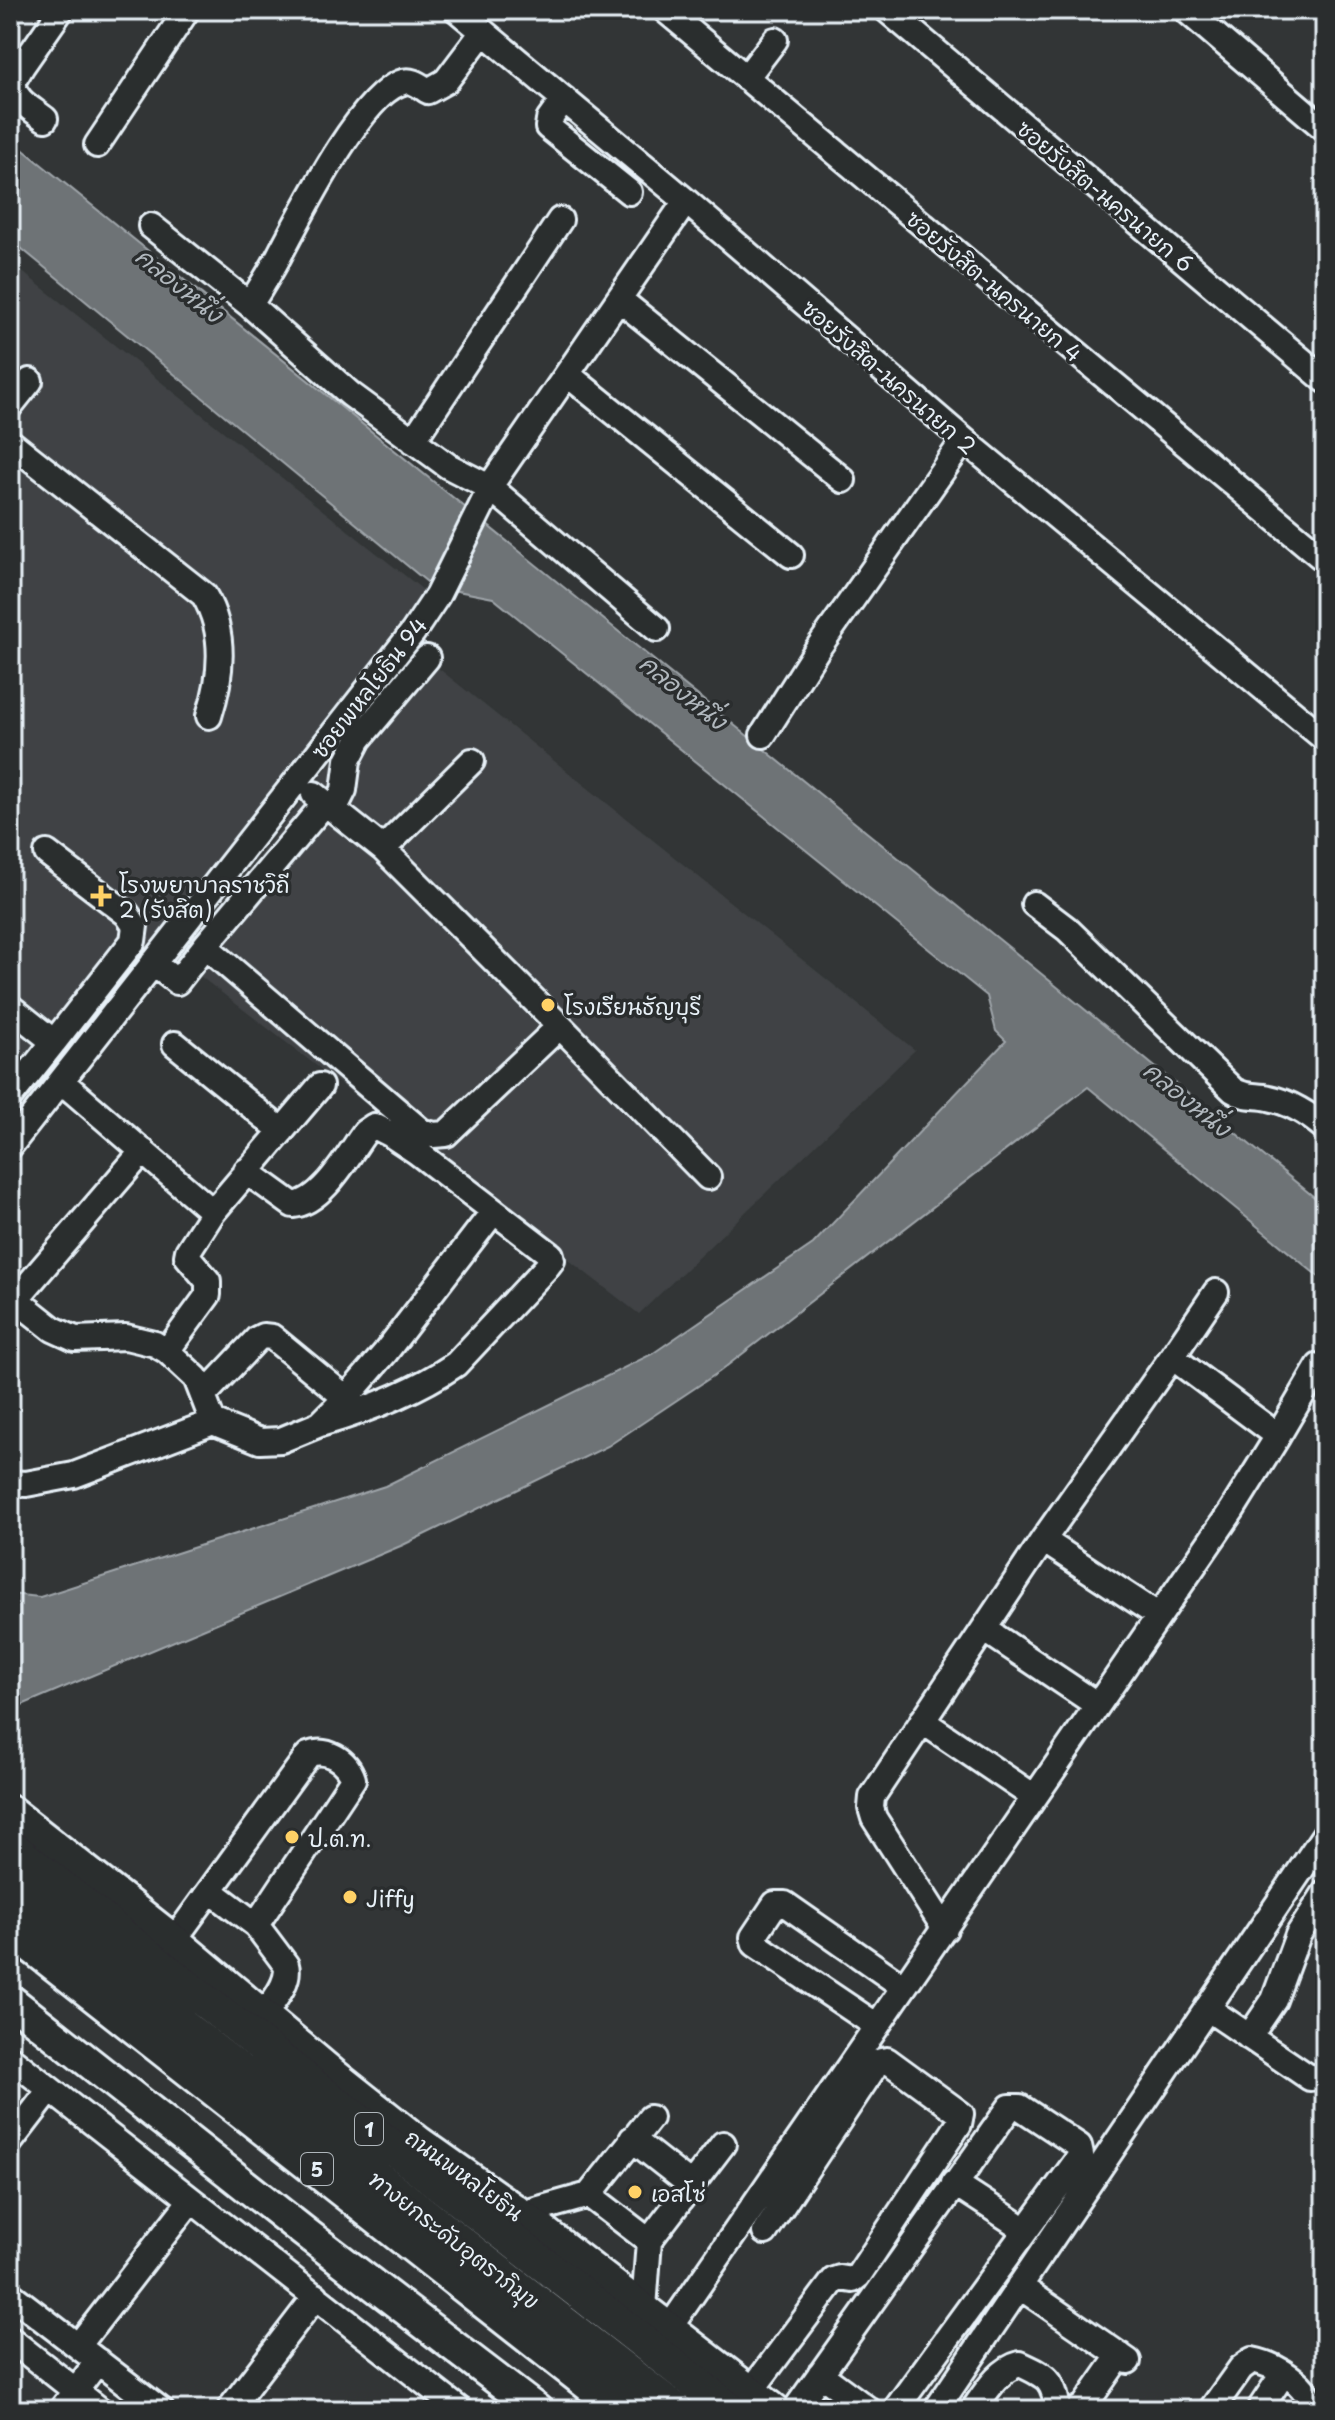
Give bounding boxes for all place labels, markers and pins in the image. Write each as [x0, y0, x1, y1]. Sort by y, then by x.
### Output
place label: โรงพยาบาลราชวิถี 2 (รังสิต) [119, 867, 290, 925]
marker: โรงพยาบาลราชวิถี 2 (รังสิต) [90, 885, 112, 907]
place label: โรงเรียนธัญบุรี [564, 989, 701, 1024]
marker: โรงเรียนธัญบุรี [539, 996, 557, 1014]
place label: ป.ต.ท. [308, 1821, 371, 1854]
marker: ป.ต.ท. [283, 1828, 301, 1846]
place label: Jiffy [366, 1881, 415, 1914]
marker: Jiffy [341, 1888, 359, 1906]
place label: เอสโซ่ [651, 2176, 706, 2209]
marker: เอสโซ่ [626, 2183, 644, 2201]

